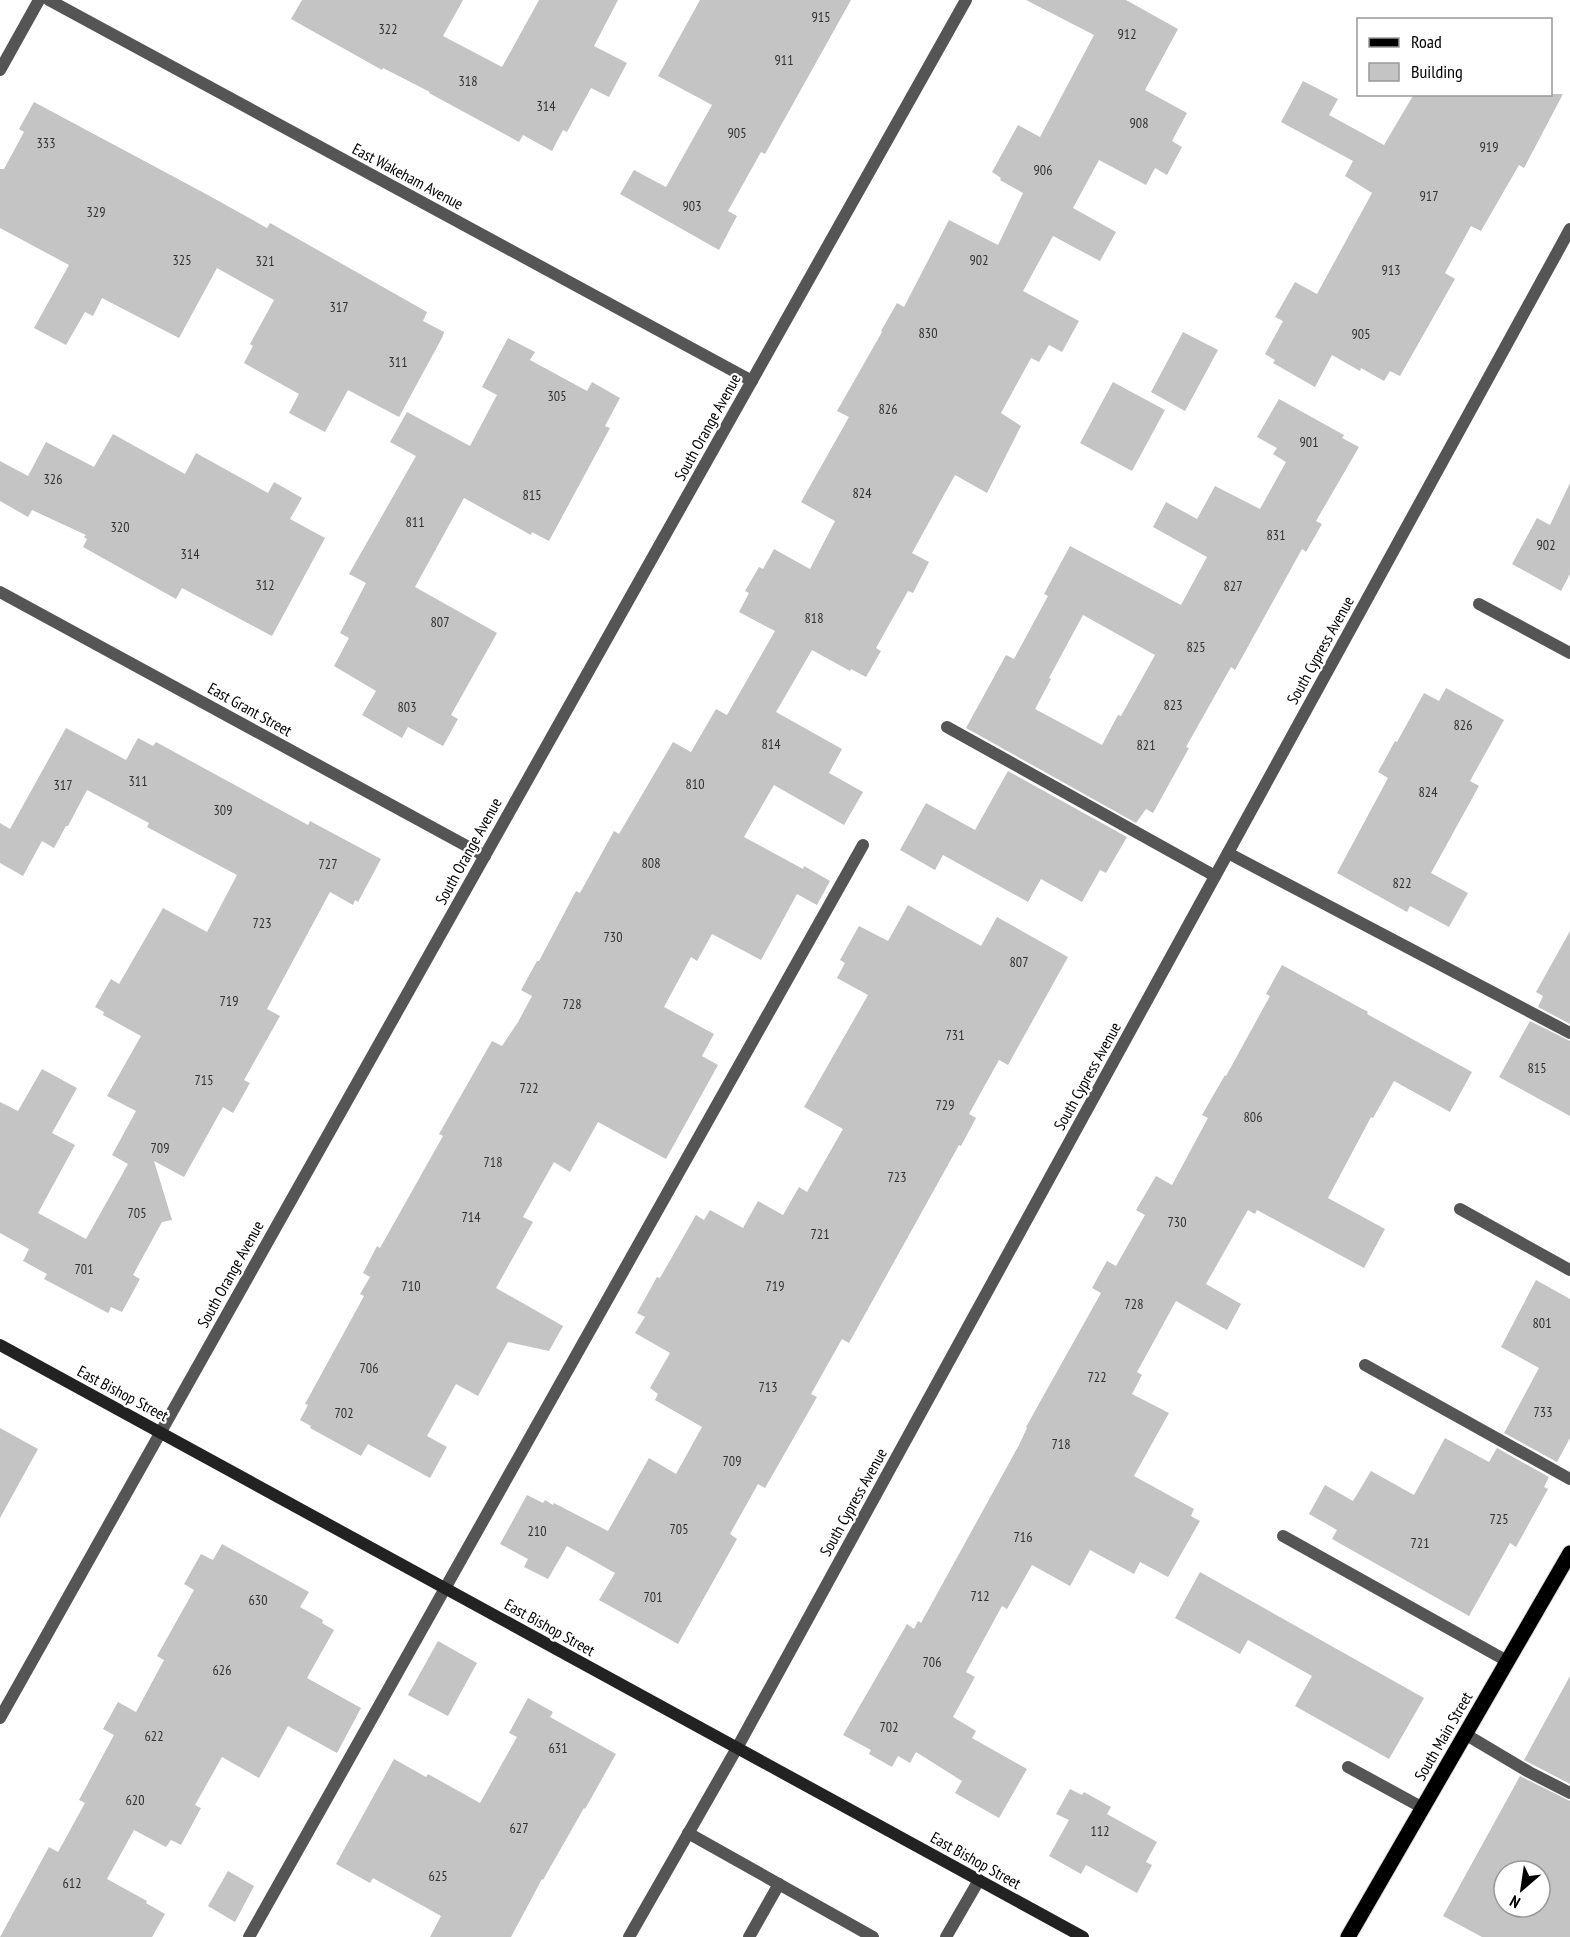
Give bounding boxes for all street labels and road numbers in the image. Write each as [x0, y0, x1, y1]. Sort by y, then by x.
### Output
street label: East Wakeham Avenue [349, 138, 467, 214]
street label: South Orange Avenue [669, 370, 745, 484]
street label: South Cypress Avenue [1282, 592, 1358, 708]
street label: East Grant Street [204, 678, 296, 741]
street label: South Orange Avenue [430, 794, 506, 908]
street label: South Cypress Avenue [1049, 1018, 1125, 1134]
street label: South Orange Avenue [192, 1217, 268, 1331]
street label: East Bishop Street [74, 1361, 173, 1426]
street label: South Cypress Avenue [815, 1444, 891, 1560]
street label: East Bishop Street [501, 1594, 599, 1660]
street label: South Main Street [1410, 1688, 1477, 1784]
street label: East Bishop Street [927, 1827, 1025, 1893]

